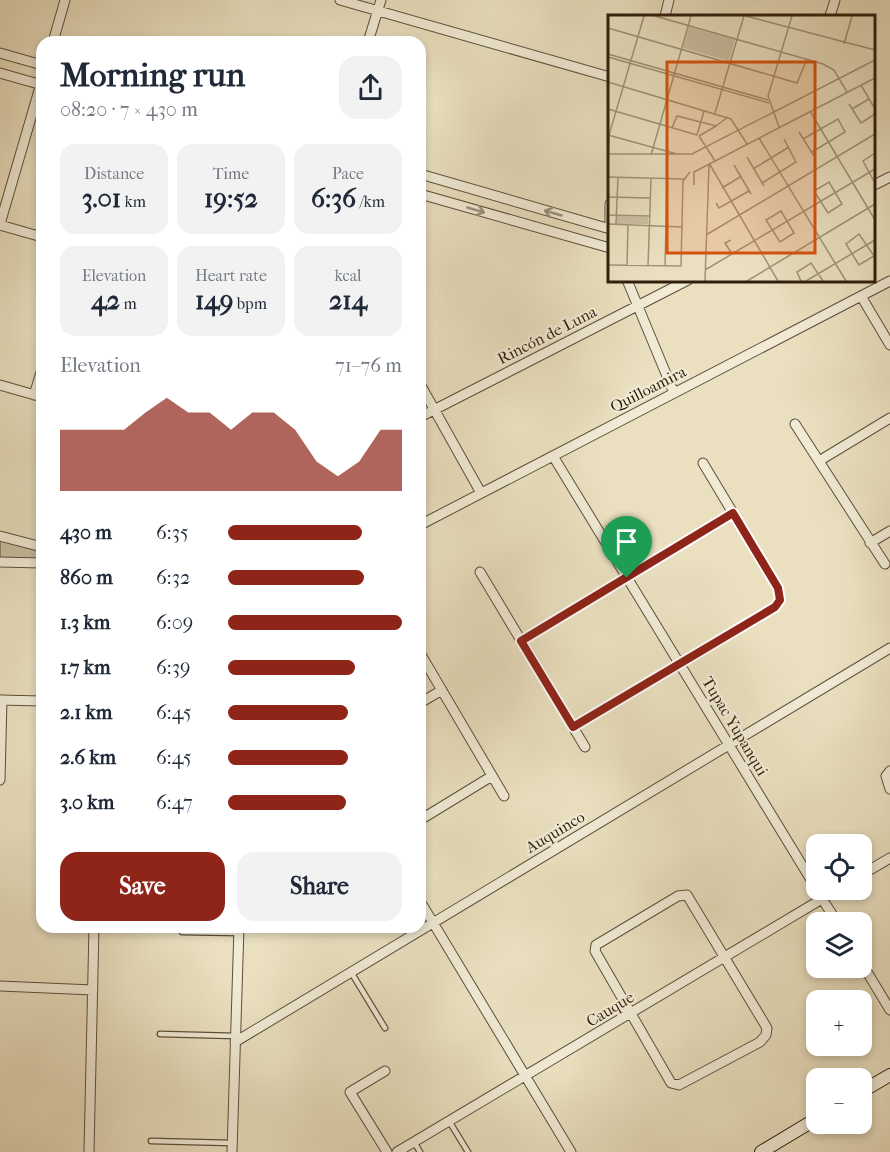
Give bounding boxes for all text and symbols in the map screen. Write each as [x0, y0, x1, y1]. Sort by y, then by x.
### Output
inset map [608, 15, 875, 282]
text: Morning run [60, 56, 245, 95]
button: share [339, 56, 402, 119]
text: 08:20 · 7 × 430 m [60, 98, 198, 121]
text: Distance [84, 164, 144, 183]
text: Time [213, 164, 249, 183]
text: Pace [332, 164, 364, 183]
text: 3.01 [82, 183, 121, 214]
text: 19:52 [204, 183, 258, 214]
text: 6:36 [311, 183, 356, 214]
text: km [121, 192, 146, 211]
text: /km [356, 192, 385, 211]
one-way arrow [466, 204, 485, 216]
one-way arrow [544, 206, 563, 218]
text: Elevation [82, 266, 146, 285]
text: Heart rate [195, 266, 267, 285]
text: kcal [335, 266, 361, 285]
text: 42 [91, 285, 120, 316]
text: 149 [195, 285, 233, 316]
text: 214 [329, 285, 367, 316]
text: m [120, 294, 137, 313]
text: bpm [233, 294, 267, 313]
street label: Rincón de Luna [494, 302, 600, 368]
text: Elevation [60, 354, 141, 377]
text: 71–76 m [335, 354, 402, 377]
street label: Quilloamira [607, 362, 690, 416]
pin [601, 516, 652, 578]
text: 430 m [60, 521, 112, 544]
text: 6:35 [156, 521, 189, 544]
icon: arrive [610, 525, 643, 558]
text: 860 m [60, 566, 113, 589]
text: 6:32 [156, 566, 190, 589]
text: 1.3 km [60, 611, 110, 634]
text: 6:09 [156, 611, 193, 634]
text: 1.7 km [60, 656, 111, 679]
text: 6:39 [156, 656, 190, 679]
street label: Tupac Yupanqui [698, 673, 772, 779]
text: 2.1 km [60, 701, 113, 724]
text: 6:45 [156, 701, 192, 724]
text: 2.6 km [60, 746, 116, 769]
text: 6:45 [156, 746, 192, 769]
text: 3.0 km [60, 791, 114, 814]
text: 6:47 [156, 791, 193, 814]
street label: Auquinco [521, 807, 588, 858]
map controls [806, 834, 872, 1134]
button: locate [806, 834, 872, 900]
button: Save [60, 852, 225, 921]
button: Share [237, 852, 402, 921]
button: layers [806, 912, 872, 978]
street label: Cauque [583, 987, 637, 1031]
button: + [806, 990, 872, 1056]
button: − [806, 1068, 872, 1134]

